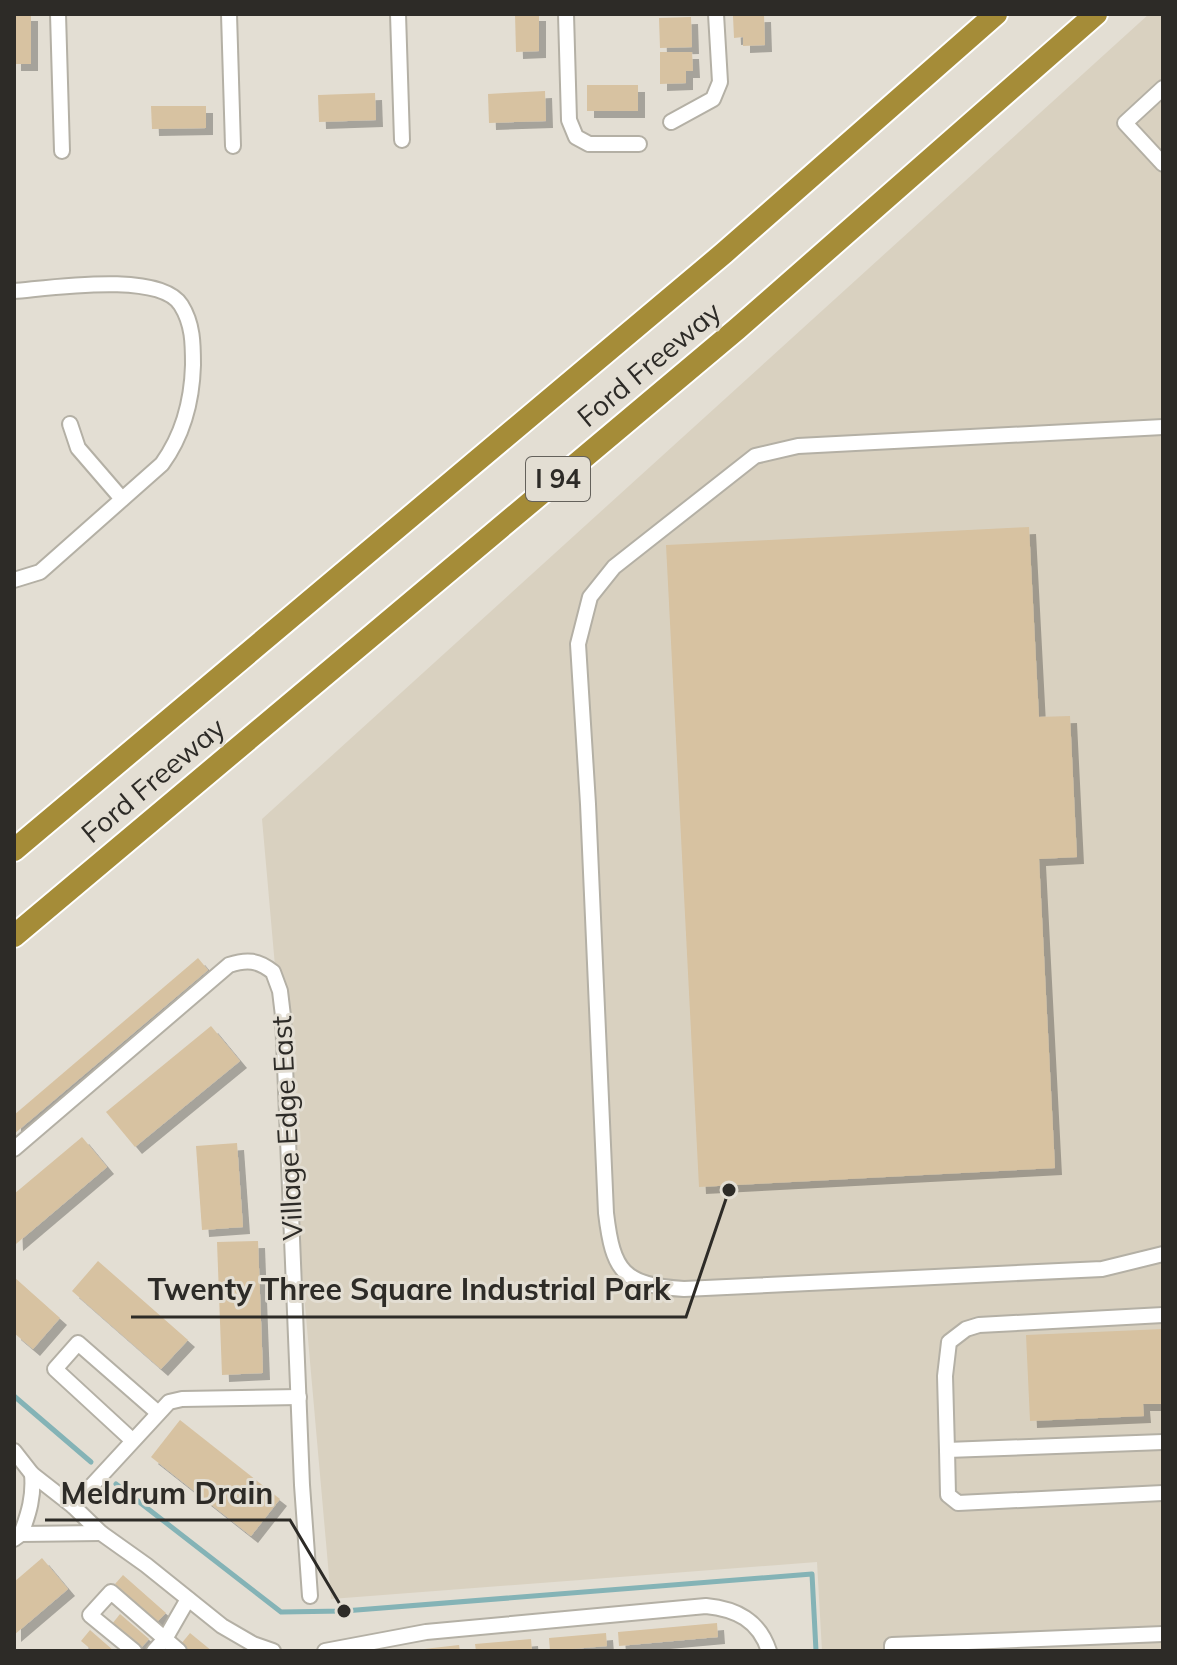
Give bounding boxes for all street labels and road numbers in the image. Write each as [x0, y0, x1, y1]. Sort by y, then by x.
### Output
street label: Ford Freeway [570, 293, 728, 434]
road number: I 94 [526, 457, 590, 501]
street label: Ford Freeway [74, 709, 232, 850]
street label: Village Edge East [263, 1015, 310, 1241]

